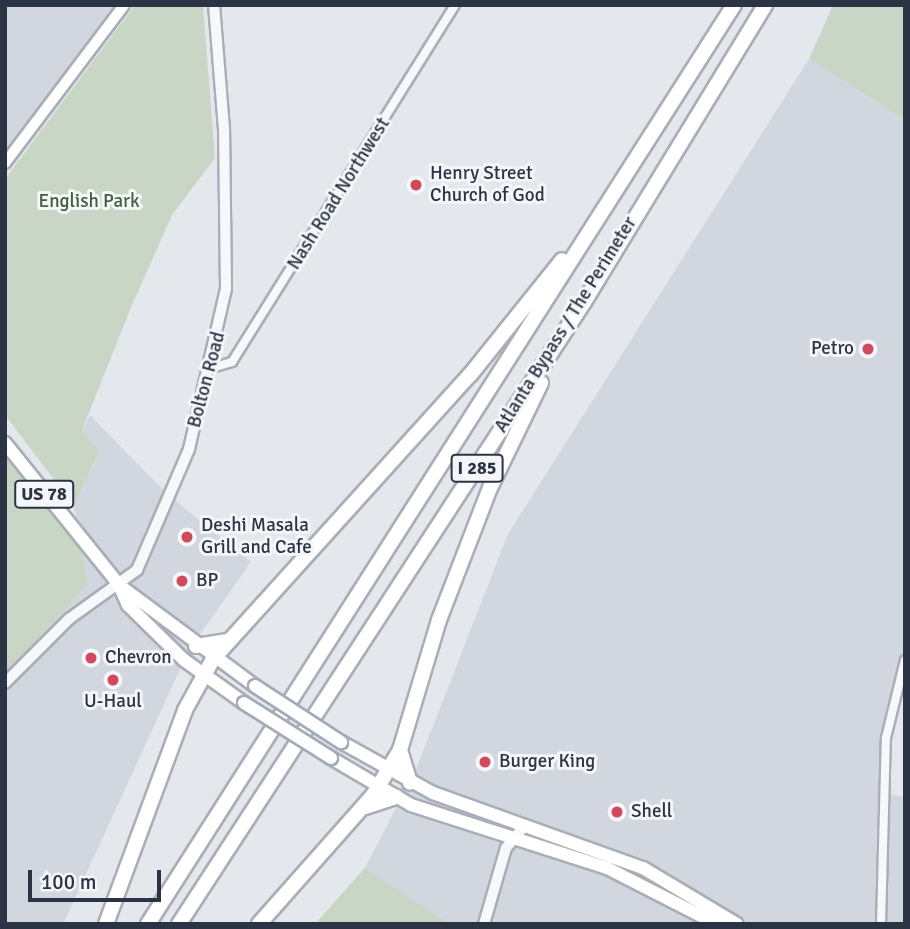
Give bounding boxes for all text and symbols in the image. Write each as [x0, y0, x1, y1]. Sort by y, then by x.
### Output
street label: Nash Road Northwest [283, 114, 395, 274]
place label: Henry Street Church of God [430, 163, 545, 207]
marker: Henry Street Church of God [408, 177, 424, 193]
park label: English Park [38, 191, 140, 213]
street label: Atlanta Bypass / The Perimeter [490, 213, 642, 437]
street label: Bolton Road [183, 330, 231, 430]
place label: Petro [811, 338, 854, 360]
marker: Petro [860, 341, 876, 357]
road number: I 285 [449, 454, 505, 482]
road number: US 78 [12, 480, 76, 508]
place label: Deshi Masala Grill and Cafe [201, 515, 312, 559]
marker: Deshi Masala Grill and Cafe [179, 529, 195, 545]
place label: BP [196, 570, 218, 592]
marker: BP [174, 573, 190, 589]
place label: Chevron [105, 647, 172, 669]
marker: Chevron [83, 650, 99, 666]
marker: U-Haul [105, 672, 121, 688]
place label: U-Haul [84, 691, 142, 713]
place label: Burger King [499, 751, 595, 773]
marker: Burger King [477, 754, 493, 770]
place label: Shell [631, 801, 672, 823]
marker: Shell [609, 804, 625, 820]
scale bar [32, 856, 164, 900]
text: 100 m [41, 869, 96, 895]

